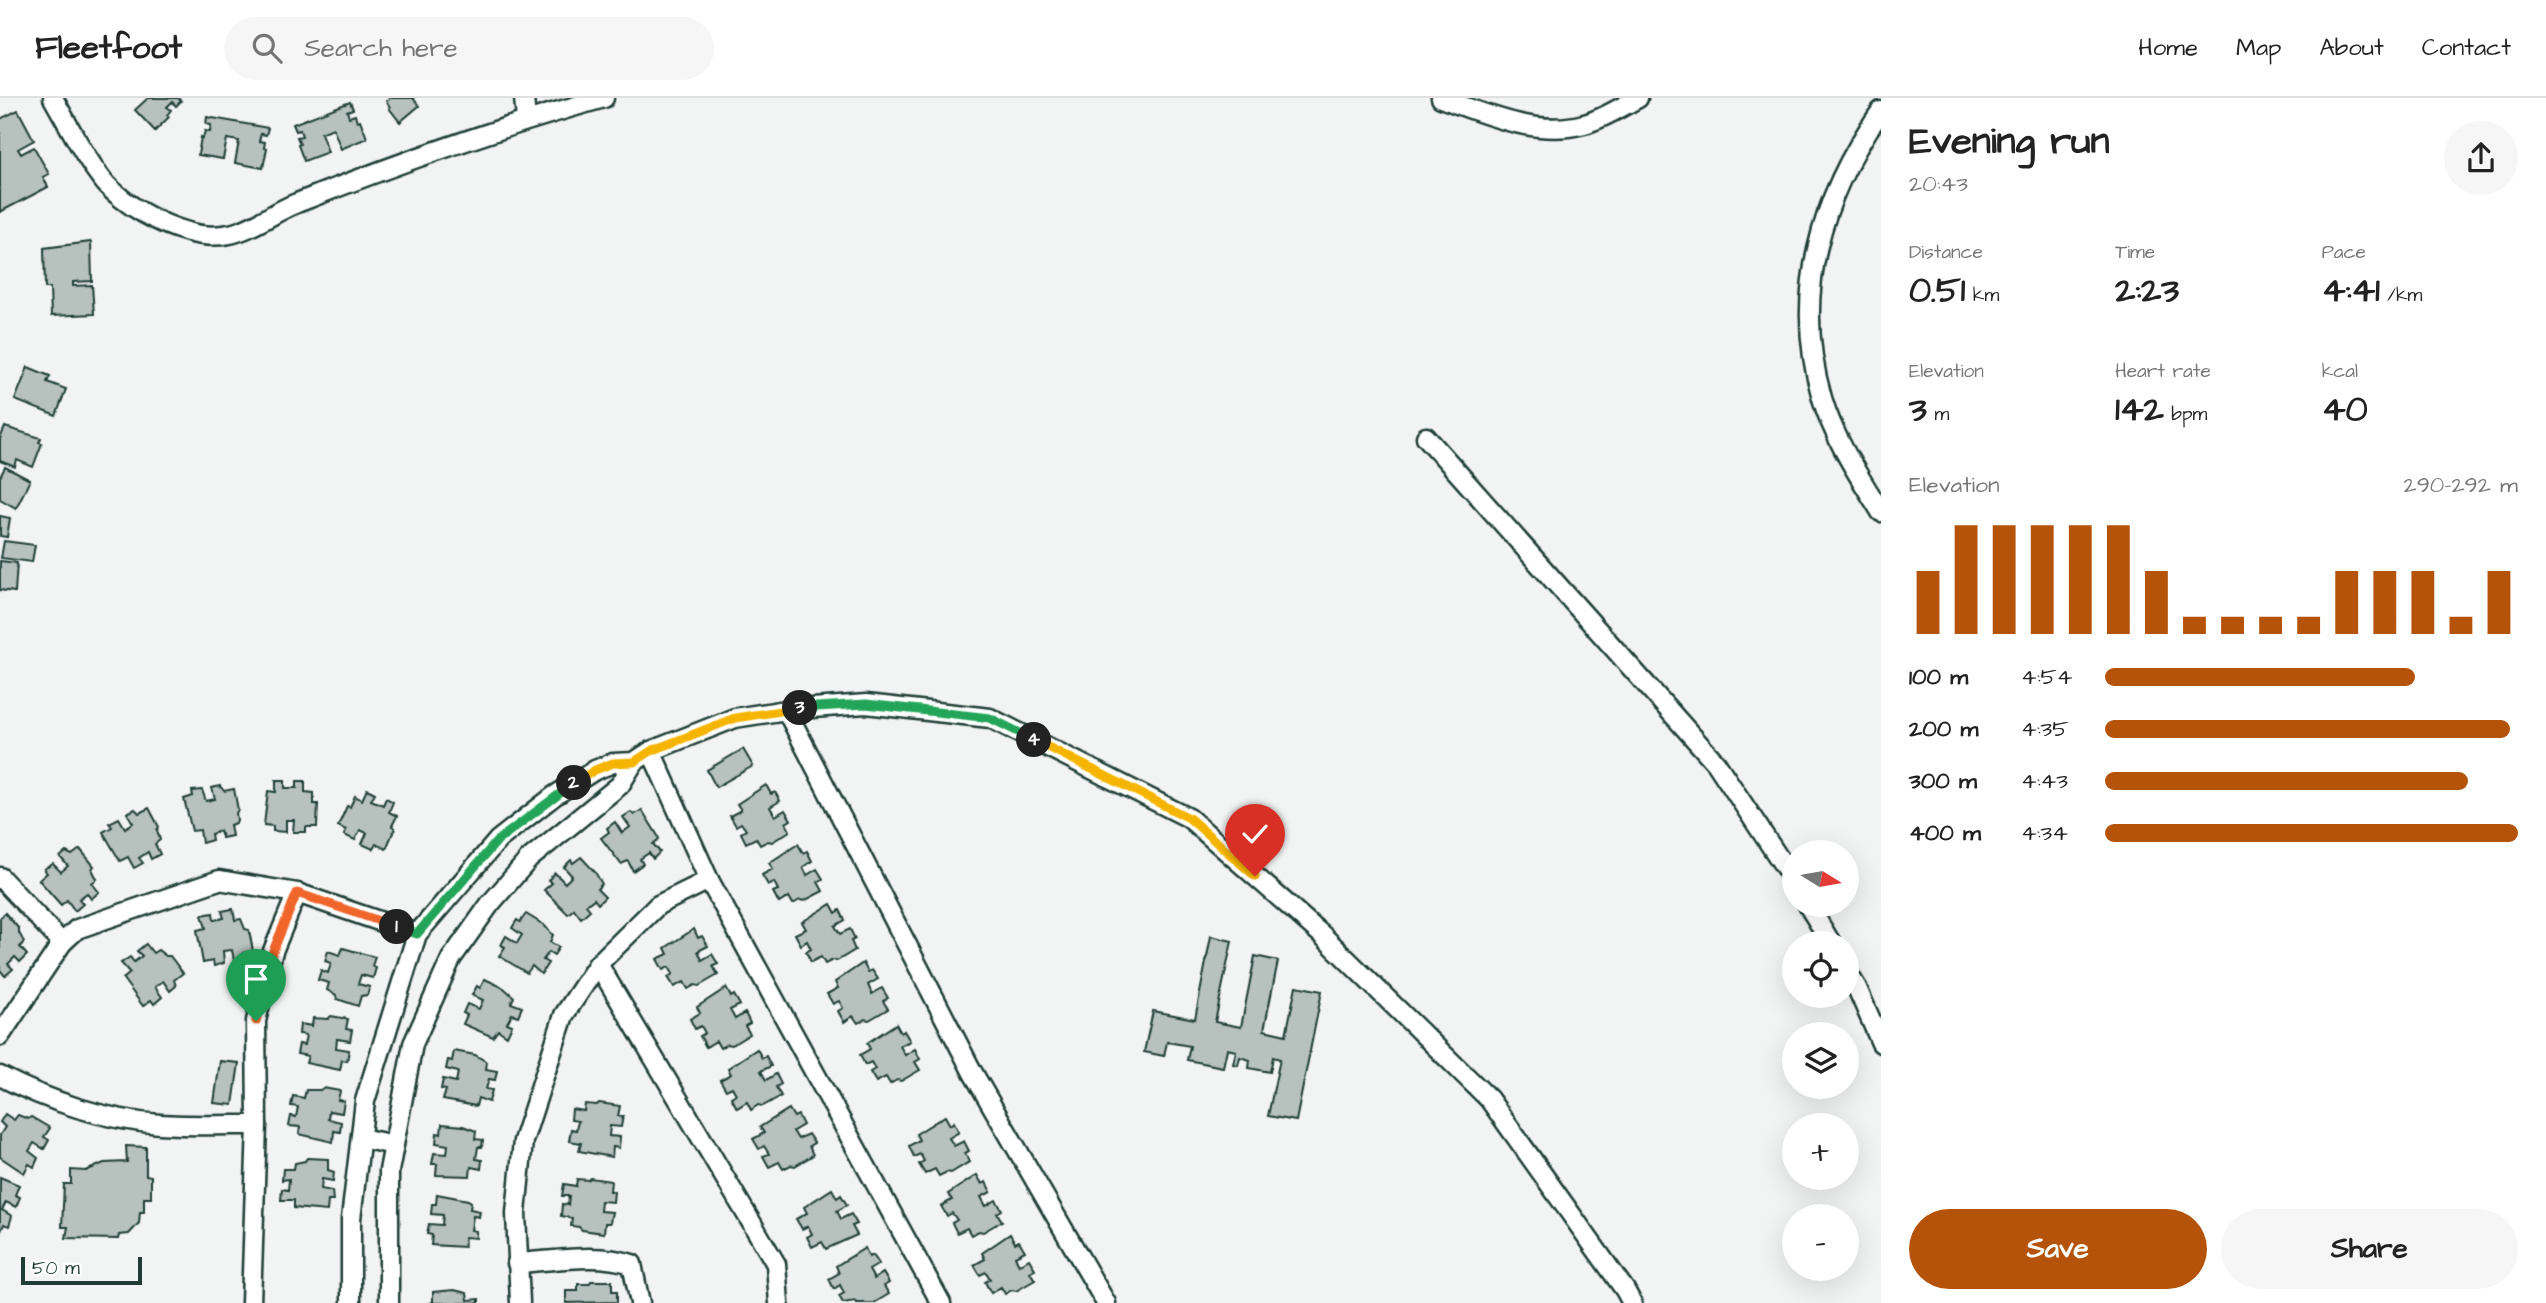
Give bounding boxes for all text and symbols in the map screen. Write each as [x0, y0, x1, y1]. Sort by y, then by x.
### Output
search box [224, 17, 714, 80]
text: Fleetfoot [35, 25, 182, 71]
icon: search [248, 29, 286, 67]
text: Search here [304, 30, 458, 66]
text: Home [2138, 31, 2198, 65]
text: Map [2236, 31, 2281, 65]
text: About [2319, 31, 2384, 65]
text: Contact [2422, 31, 2511, 65]
text: Evening run [1909, 116, 2110, 168]
button: share [2444, 121, 2518, 195]
text: 20:43 [1909, 168, 1968, 200]
text: Distance [1909, 239, 1983, 266]
text: Time [2115, 239, 2155, 266]
text: Pace [2322, 239, 2366, 266]
text: 0.51 [1909, 266, 1965, 315]
text: 2:23 [2115, 266, 2179, 315]
text: 4:41 [2322, 266, 2380, 315]
text: km [1965, 282, 1999, 309]
text: /km [2380, 282, 2422, 309]
text: Elevation [1909, 358, 1984, 385]
text: Heart rate [2115, 358, 2211, 385]
text: kcal [2322, 358, 2358, 385]
text: 3 [1909, 385, 1927, 434]
text: 142 [2115, 385, 2164, 434]
text: 40 [2322, 385, 2368, 434]
text: m [1927, 401, 1949, 428]
text: bpm [2164, 401, 2207, 428]
text: Elevation [1909, 469, 2000, 501]
text: 290–292 m [2404, 469, 2518, 501]
text: 100 m [1909, 661, 1968, 693]
text: 4:54 [2021, 661, 2072, 693]
pin: 3 [782, 690, 818, 726]
text: 3 [795, 694, 804, 721]
text: 200 m [1909, 713, 1978, 745]
text: 4:35 [2021, 713, 2068, 745]
pin: 4 [1016, 722, 1052, 758]
text: 4 [1027, 726, 1040, 753]
text: 300 m [1909, 765, 1977, 797]
text: 4:43 [2021, 765, 2068, 797]
pin: 2 [556, 766, 592, 800]
text: 2 [568, 769, 579, 796]
pin [1225, 804, 1285, 876]
icon: check [1236, 815, 1274, 853]
text: 400 m [1909, 817, 1981, 849]
text: 4:34 [2021, 817, 2068, 849]
north arrow [1782, 840, 1858, 917]
map controls [1782, 840, 1859, 1281]
pin: 1 [380, 910, 414, 944]
text: 1 [395, 913, 398, 940]
button: locate [1782, 931, 1859, 1008]
pin [226, 949, 286, 1021]
icon: arrive [237, 960, 275, 998]
button: layers [1782, 1022, 1859, 1099]
button: + [1782, 1113, 1859, 1190]
button: − [1782, 1204, 1859, 1281]
button: Save [1909, 1209, 2207, 1289]
button: Share [2221, 1209, 2518, 1289]
scale bar [21, 1254, 142, 1286]
text: 50 m [32, 1255, 80, 1282]

